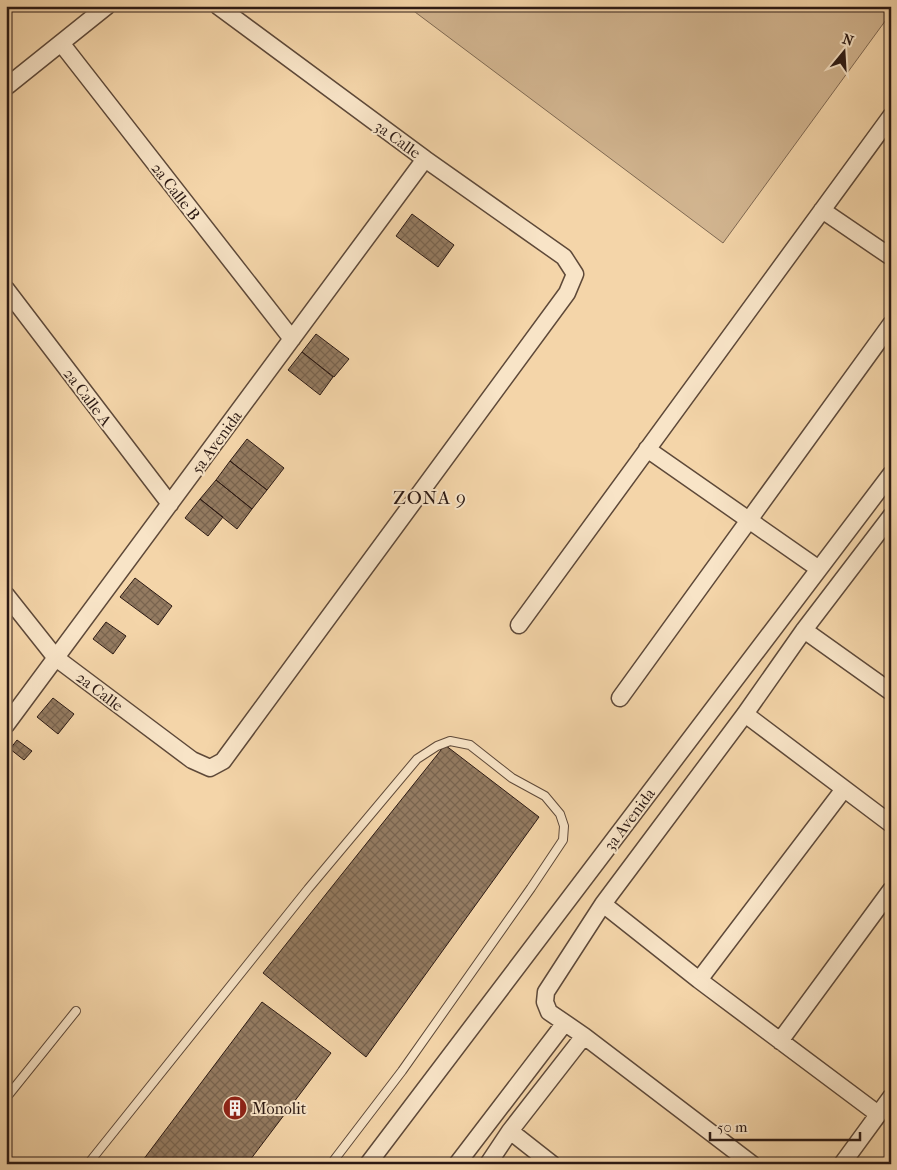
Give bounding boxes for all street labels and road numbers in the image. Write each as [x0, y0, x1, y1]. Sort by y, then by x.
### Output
street label: 3a Calle [371, 116, 424, 162]
street label: 2a Calle B [147, 159, 204, 224]
street label: 2a Calle A [60, 365, 116, 431]
street label: 5a Avenida [187, 407, 246, 478]
street label: 2a Calle [72, 668, 127, 715]
street label: 3a Avenida [600, 784, 659, 854]

